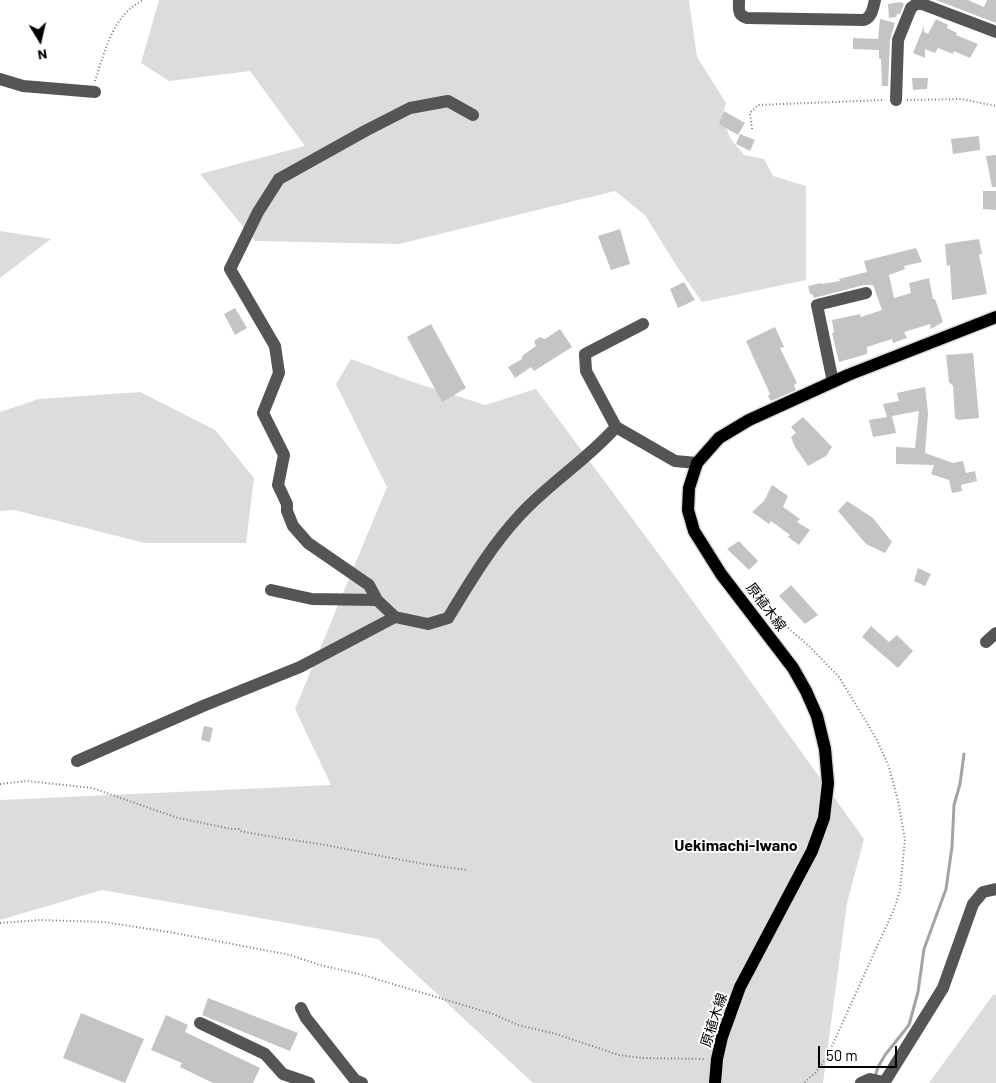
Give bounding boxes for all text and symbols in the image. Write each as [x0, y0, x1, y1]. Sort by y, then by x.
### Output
north arrow [15, 15, 65, 65]
text: N [36, 46, 48, 64]
street label: 原植木線 [742, 580, 790, 634]
district label: Uekimachi-Iwano [674, 836, 798, 856]
street label: 原植木線 [697, 991, 731, 1049]
scale bar [821, 1036, 900, 1068]
text: 50 m [826, 1046, 858, 1064]

